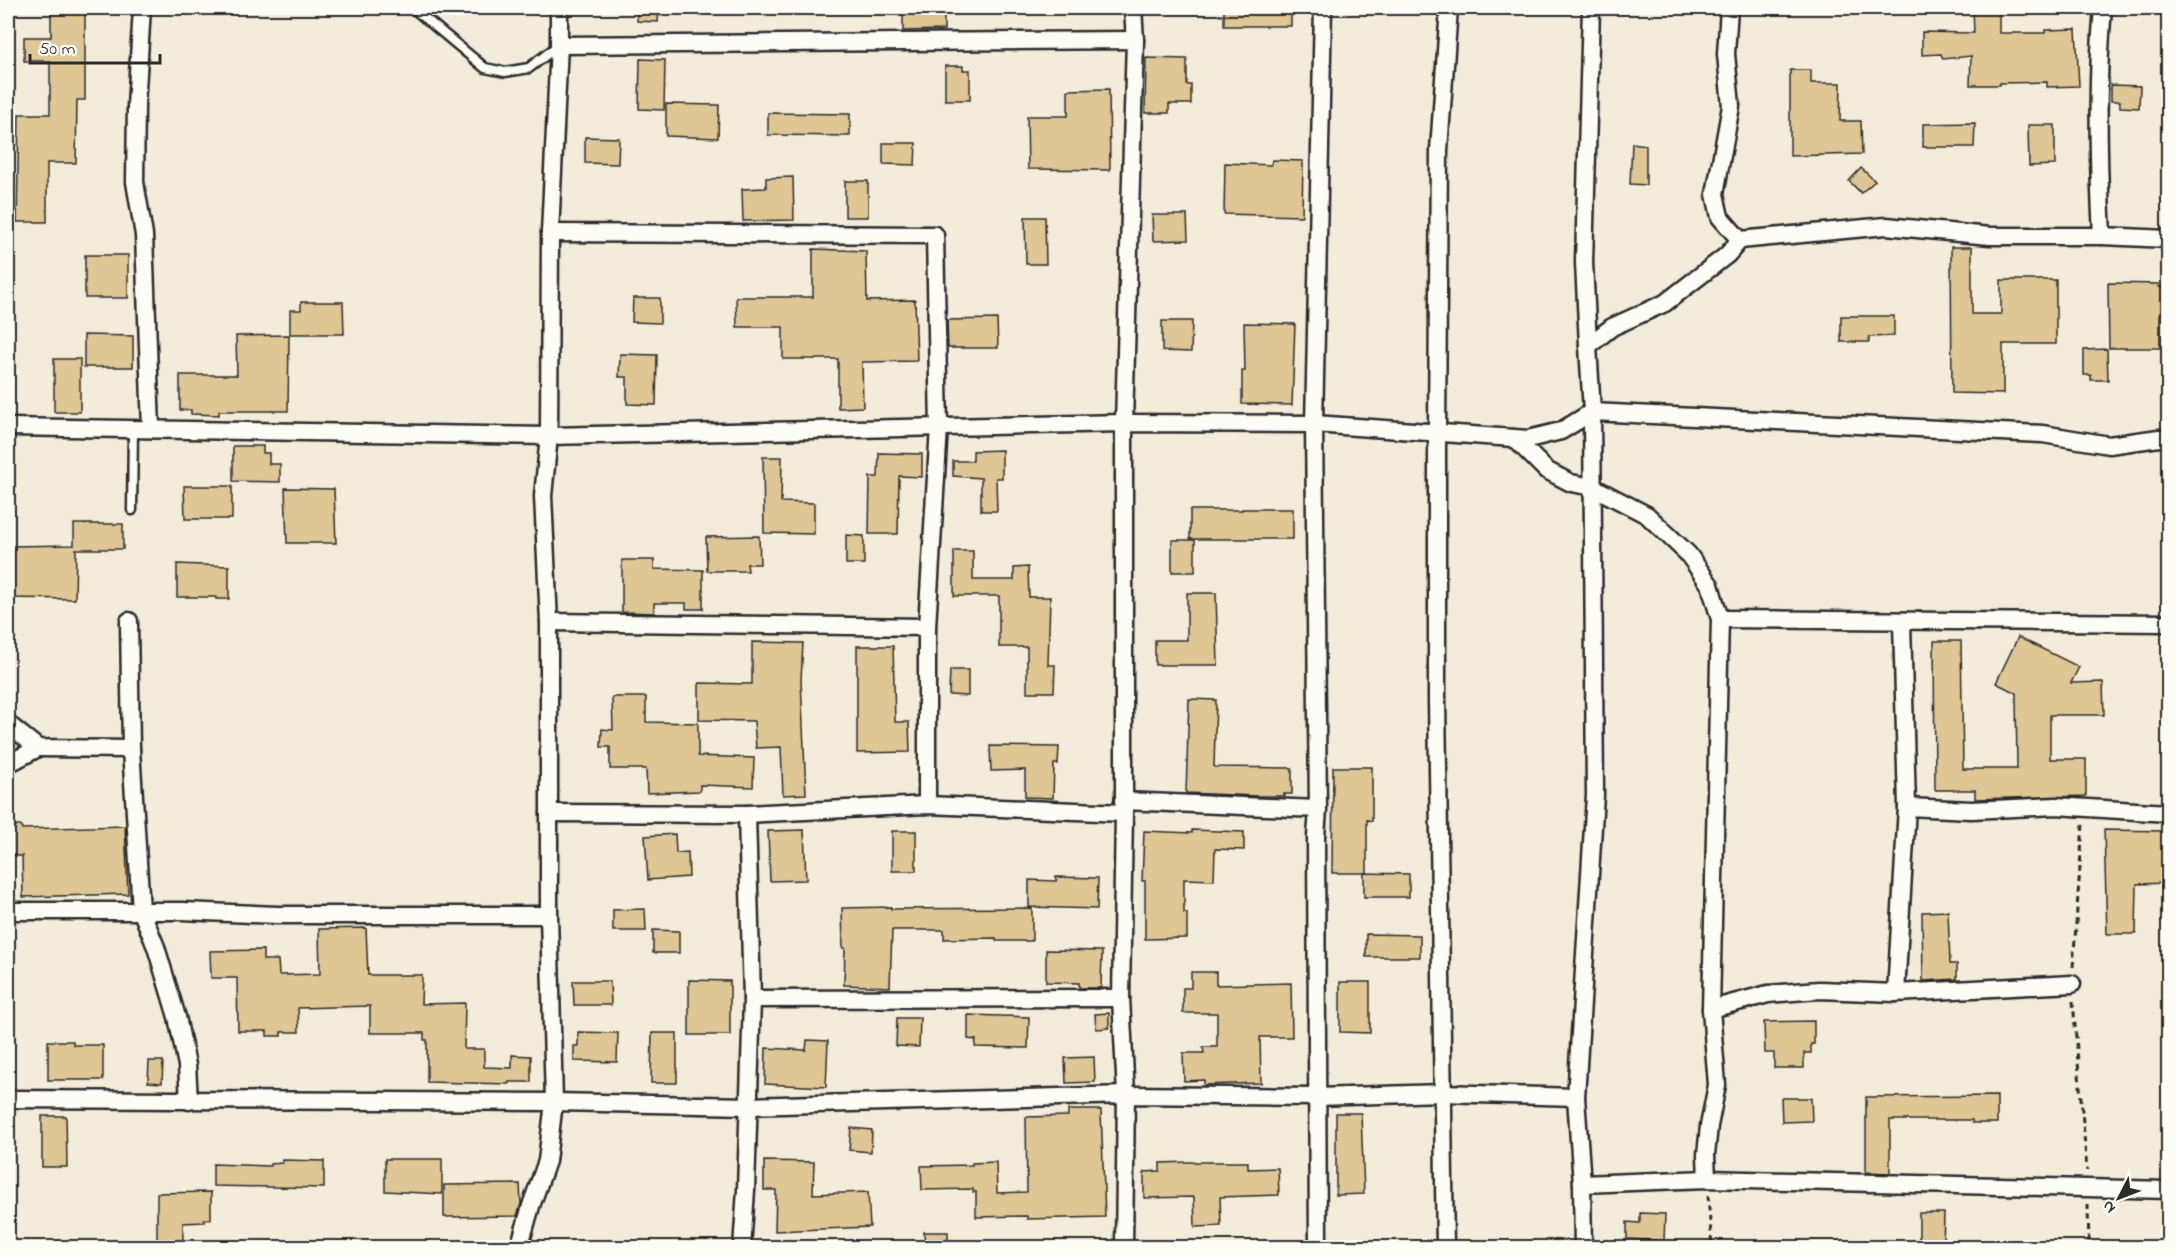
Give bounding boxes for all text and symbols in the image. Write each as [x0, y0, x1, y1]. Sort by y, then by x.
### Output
scale bar [30, 27, 160, 65]
text: 50 m [39, 37, 76, 63]
north arrow [2089, 1168, 2149, 1228]
text: N [2097, 1195, 2122, 1219]

